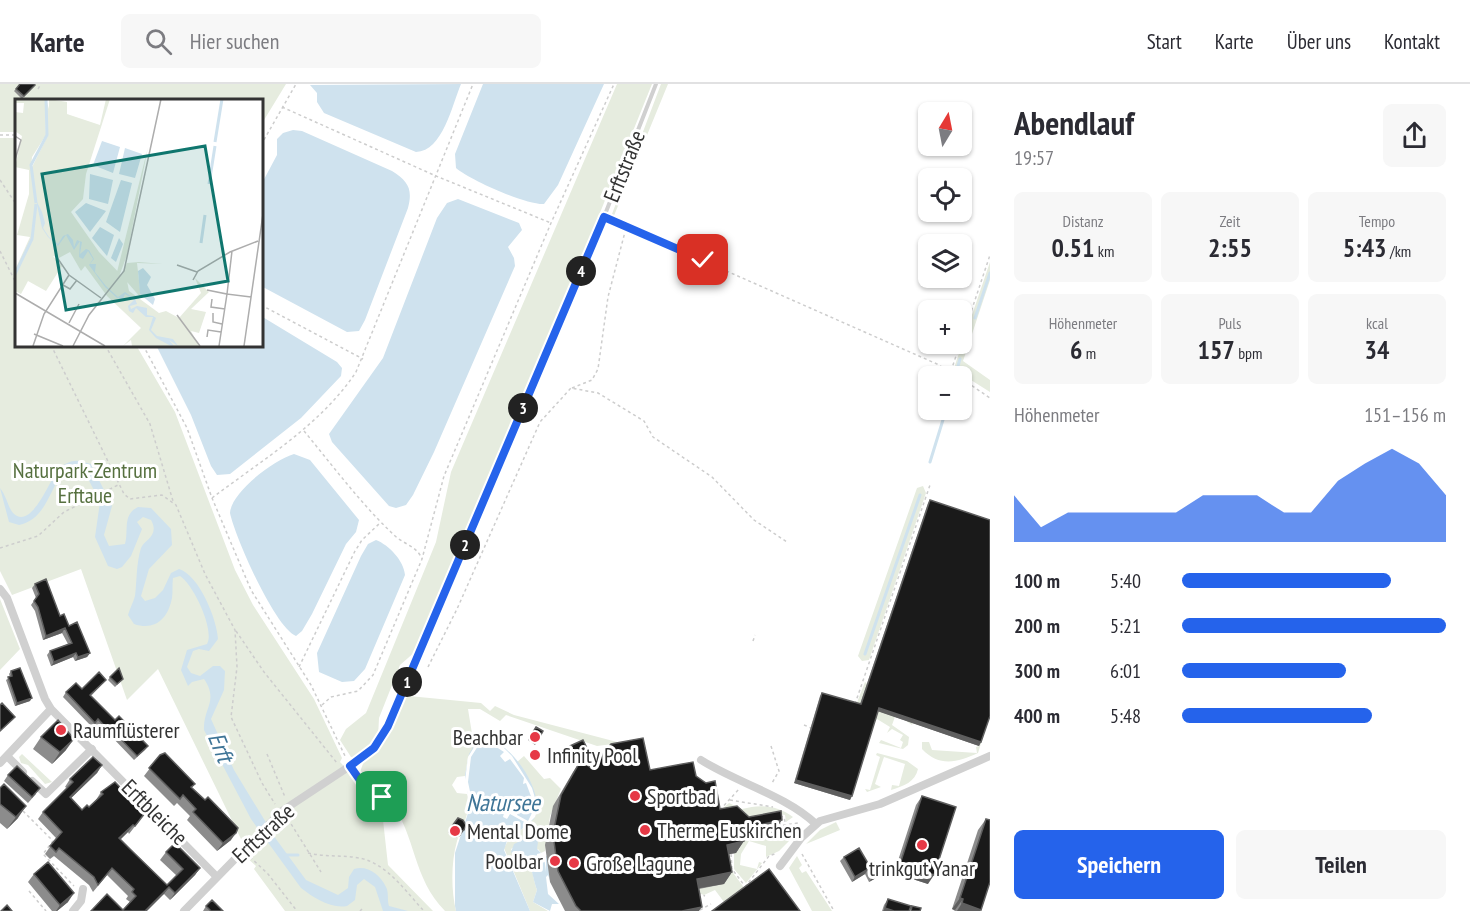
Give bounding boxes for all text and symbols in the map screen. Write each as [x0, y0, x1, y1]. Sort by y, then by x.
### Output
search box [121, 14, 541, 68]
text: Karte [30, 23, 85, 60]
icon: search [142, 25, 175, 58]
text: Hier suchen [190, 27, 279, 55]
text: Start [1147, 28, 1182, 55]
text: Karte [1215, 28, 1254, 55]
text: Über uns [1287, 28, 1351, 55]
text: Kontakt [1384, 28, 1440, 55]
inset map [15, 99, 262, 346]
text: Abendlauf [1014, 101, 1134, 144]
north arrow [918, 102, 972, 156]
map controls [918, 102, 972, 420]
button: share [1383, 104, 1446, 167]
street label: Erftstraße [597, 126, 651, 206]
text: 19:57 [1014, 145, 1054, 171]
button: locate [918, 168, 972, 222]
text: Distanz [1063, 211, 1103, 231]
text: Zeit [1220, 211, 1240, 231]
text: Tempo [1359, 211, 1395, 231]
text: 0.51 [1052, 231, 1094, 264]
text: 2:55 [1208, 231, 1252, 264]
text: 5:43 [1343, 231, 1387, 264]
pin [677, 234, 728, 285]
button: layers [918, 234, 972, 288]
text: km [1094, 241, 1114, 261]
text: /km [1387, 241, 1411, 261]
icon: check [686, 243, 719, 276]
pin: 4 [566, 256, 596, 286]
text: 4 [577, 261, 585, 281]
button: + [918, 300, 972, 354]
text: Höhenmeter [1049, 313, 1117, 333]
text: Puls [1219, 313, 1241, 333]
text: kcal [1366, 313, 1388, 333]
text: 6 [1070, 333, 1082, 366]
text: 157 [1197, 333, 1235, 366]
text: 34 [1365, 333, 1389, 366]
text: m [1082, 343, 1096, 363]
text: bpm [1235, 343, 1263, 363]
button: − [918, 366, 972, 420]
pin: 3 [508, 393, 538, 423]
text: 3 [519, 398, 527, 418]
text: Höhenmeter [1014, 402, 1100, 428]
text: 151–156 m [1364, 402, 1446, 428]
park label: Naturpark-Zentrum Erftaue [13, 456, 157, 509]
pin: 2 [450, 530, 480, 560]
text: 2 [461, 535, 469, 555]
text: 100 m [1014, 568, 1060, 594]
text: 5:40 [1110, 568, 1141, 594]
text: 200 m [1014, 613, 1060, 639]
text: 5:21 [1110, 613, 1141, 639]
text: 300 m [1014, 658, 1060, 684]
text: 6:01 [1110, 658, 1141, 684]
pin: 1 [392, 667, 422, 697]
text: 1 [403, 672, 411, 692]
text: 400 m [1014, 703, 1060, 729]
text: 5:48 [1110, 703, 1141, 729]
place label: Raumflüsterer [73, 716, 180, 744]
marker: Raumflüsterer [54, 723, 68, 737]
place label: Beachbar [453, 723, 523, 751]
water label: Erft [201, 728, 242, 769]
marker: Beachbar [528, 730, 542, 744]
place label: Infinity Pool [547, 741, 638, 769]
marker: Infinity Pool [528, 748, 542, 762]
pin [356, 771, 407, 822]
street label: Erftbleiche [116, 773, 194, 851]
icon: arrive [365, 780, 398, 813]
place label: Sportbad [647, 782, 716, 810]
water label: Natursee [466, 787, 542, 818]
marker: Sportbad [628, 789, 642, 803]
street label: Erftstraße [226, 797, 300, 869]
place label: Therme Euskirchen [657, 816, 802, 844]
place label: Mental Dome [467, 817, 569, 845]
marker: Therme Euskirchen [638, 823, 652, 837]
marker: Mental Dome [448, 824, 462, 838]
button: Speichern [1014, 830, 1224, 899]
button: Teilen [1236, 830, 1446, 899]
marker: trinkgut Yanar [915, 838, 929, 852]
place label: Poolbar [485, 847, 543, 875]
place label: Große Lagune [586, 849, 692, 877]
marker: Poolbar [548, 854, 562, 868]
place label: trinkgut Yanar [869, 854, 975, 882]
marker: Große Lagune [567, 856, 581, 870]

